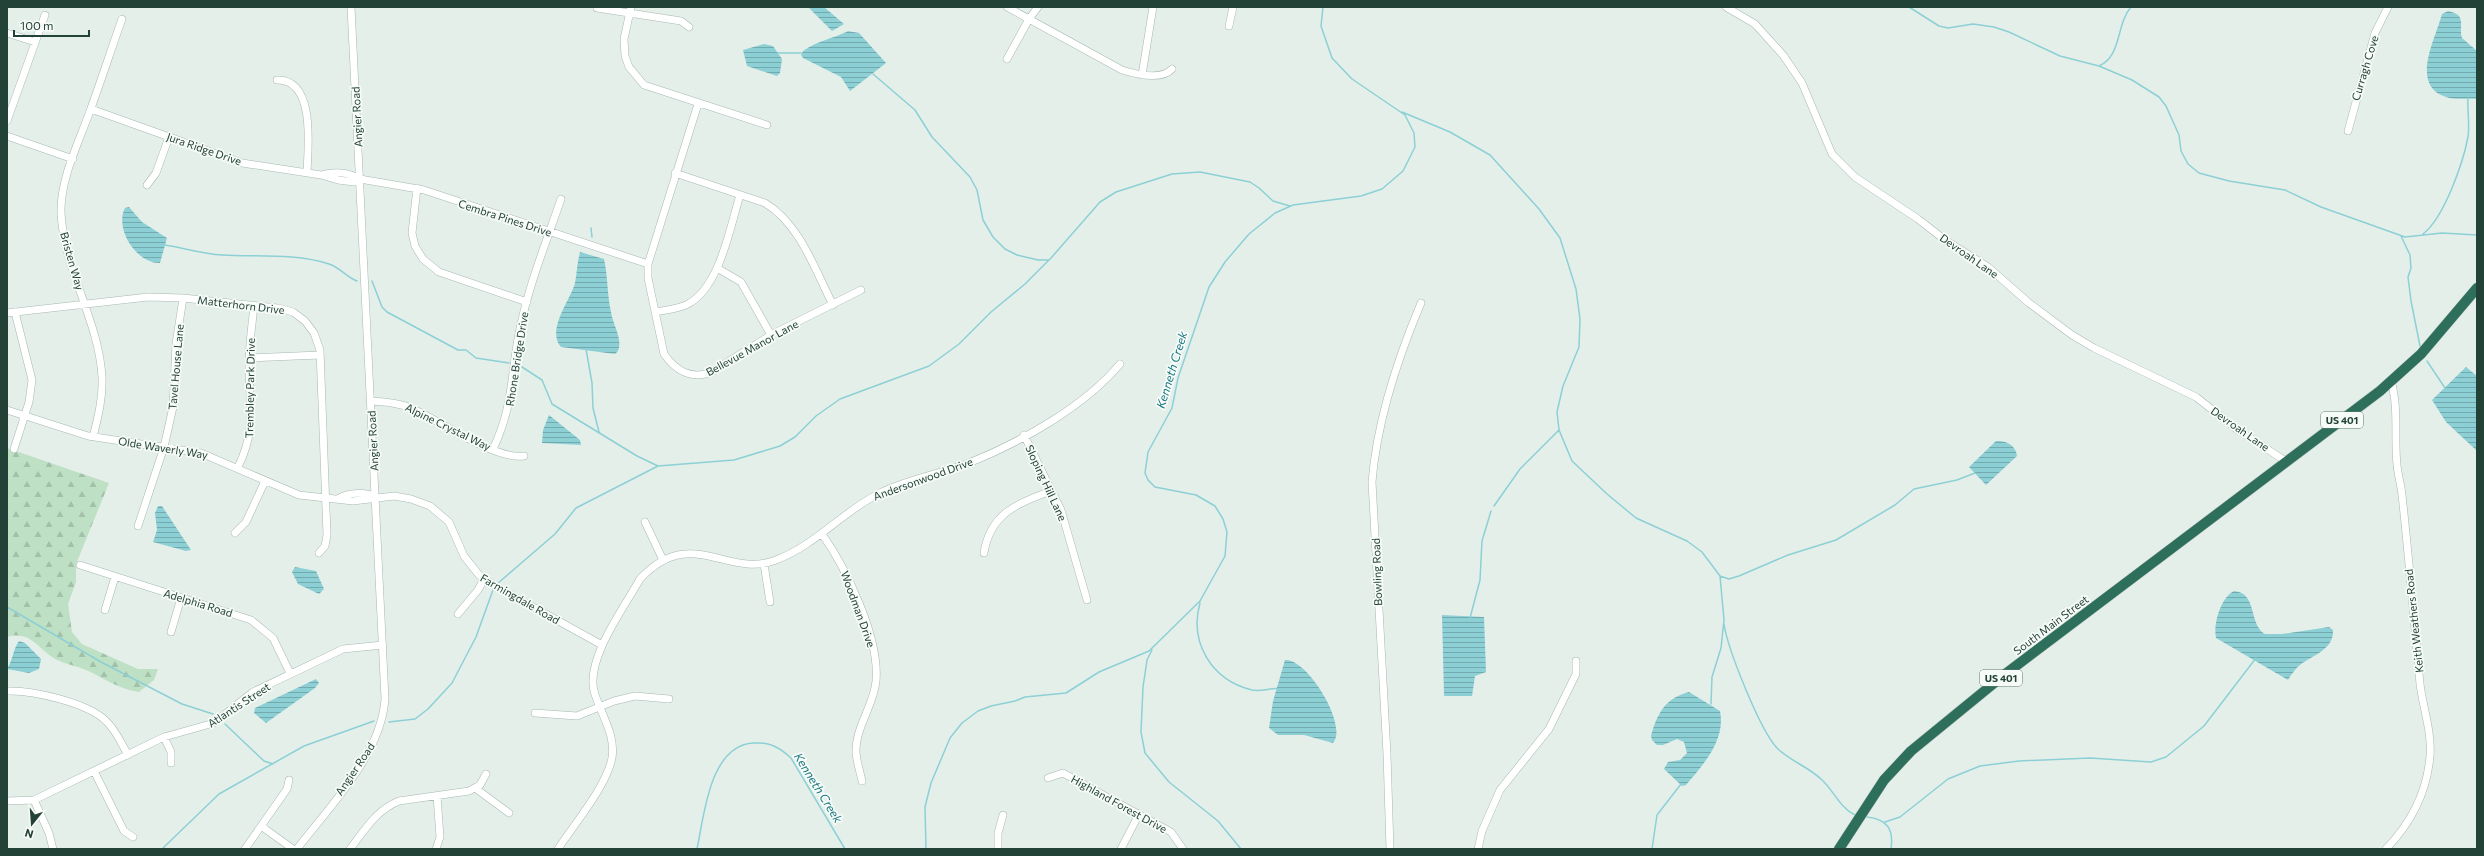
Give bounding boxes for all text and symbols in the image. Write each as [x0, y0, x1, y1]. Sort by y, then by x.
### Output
scale bar [14, 12, 89, 38]
text: 100 m [20, 18, 54, 32]
street label: Curragh Cove [2348, 33, 2381, 102]
street label: Angier Road [348, 86, 365, 148]
street label: Jura Ridge Drive [165, 130, 244, 168]
street label: Cembra Pines Drive [457, 196, 554, 239]
street label: Bristen Way [58, 230, 87, 292]
street label: Devroah Lane [1937, 231, 2001, 281]
street label: Matterhorn Drive [197, 293, 286, 316]
street label: Rhone Bridge Drive [503, 311, 530, 407]
street label: Bellevue Manor Lane [703, 317, 800, 378]
street label: Tavel House Lane [165, 323, 186, 410]
water label: Kenneth Creek [1153, 329, 1190, 410]
street label: Trembley Park Drive [242, 338, 257, 438]
street label: Alpine Crystal Way [403, 400, 493, 453]
street label: Devroah Lane [2208, 404, 2272, 454]
street label: Angier Road [364, 410, 381, 472]
road number: US 401 [2321, 412, 2363, 428]
street label: Olde Waverly Way [117, 434, 209, 461]
street label: Sloping Hill Lane [1023, 443, 1070, 523]
street label: Andersonwood Drive [871, 454, 974, 503]
street label: Bowling Road [1369, 538, 1384, 606]
street label: Woodman Drive [839, 569, 878, 649]
street label: Keith Weathers Road [2402, 569, 2425, 674]
street label: Farmingdale Road [478, 571, 562, 627]
street label: Adelphia Road [162, 586, 234, 619]
street label: South Main Street [2011, 592, 2091, 657]
road number: US 401 [1980, 670, 2022, 686]
street label: Atlantis Street [205, 679, 273, 730]
street label: Angier Road [332, 740, 377, 798]
water label: Kenneth Creek [792, 750, 846, 825]
street label: Highland Forest Drive [1069, 772, 1170, 835]
north arrow [12, 804, 52, 844]
text: N [23, 827, 35, 841]

